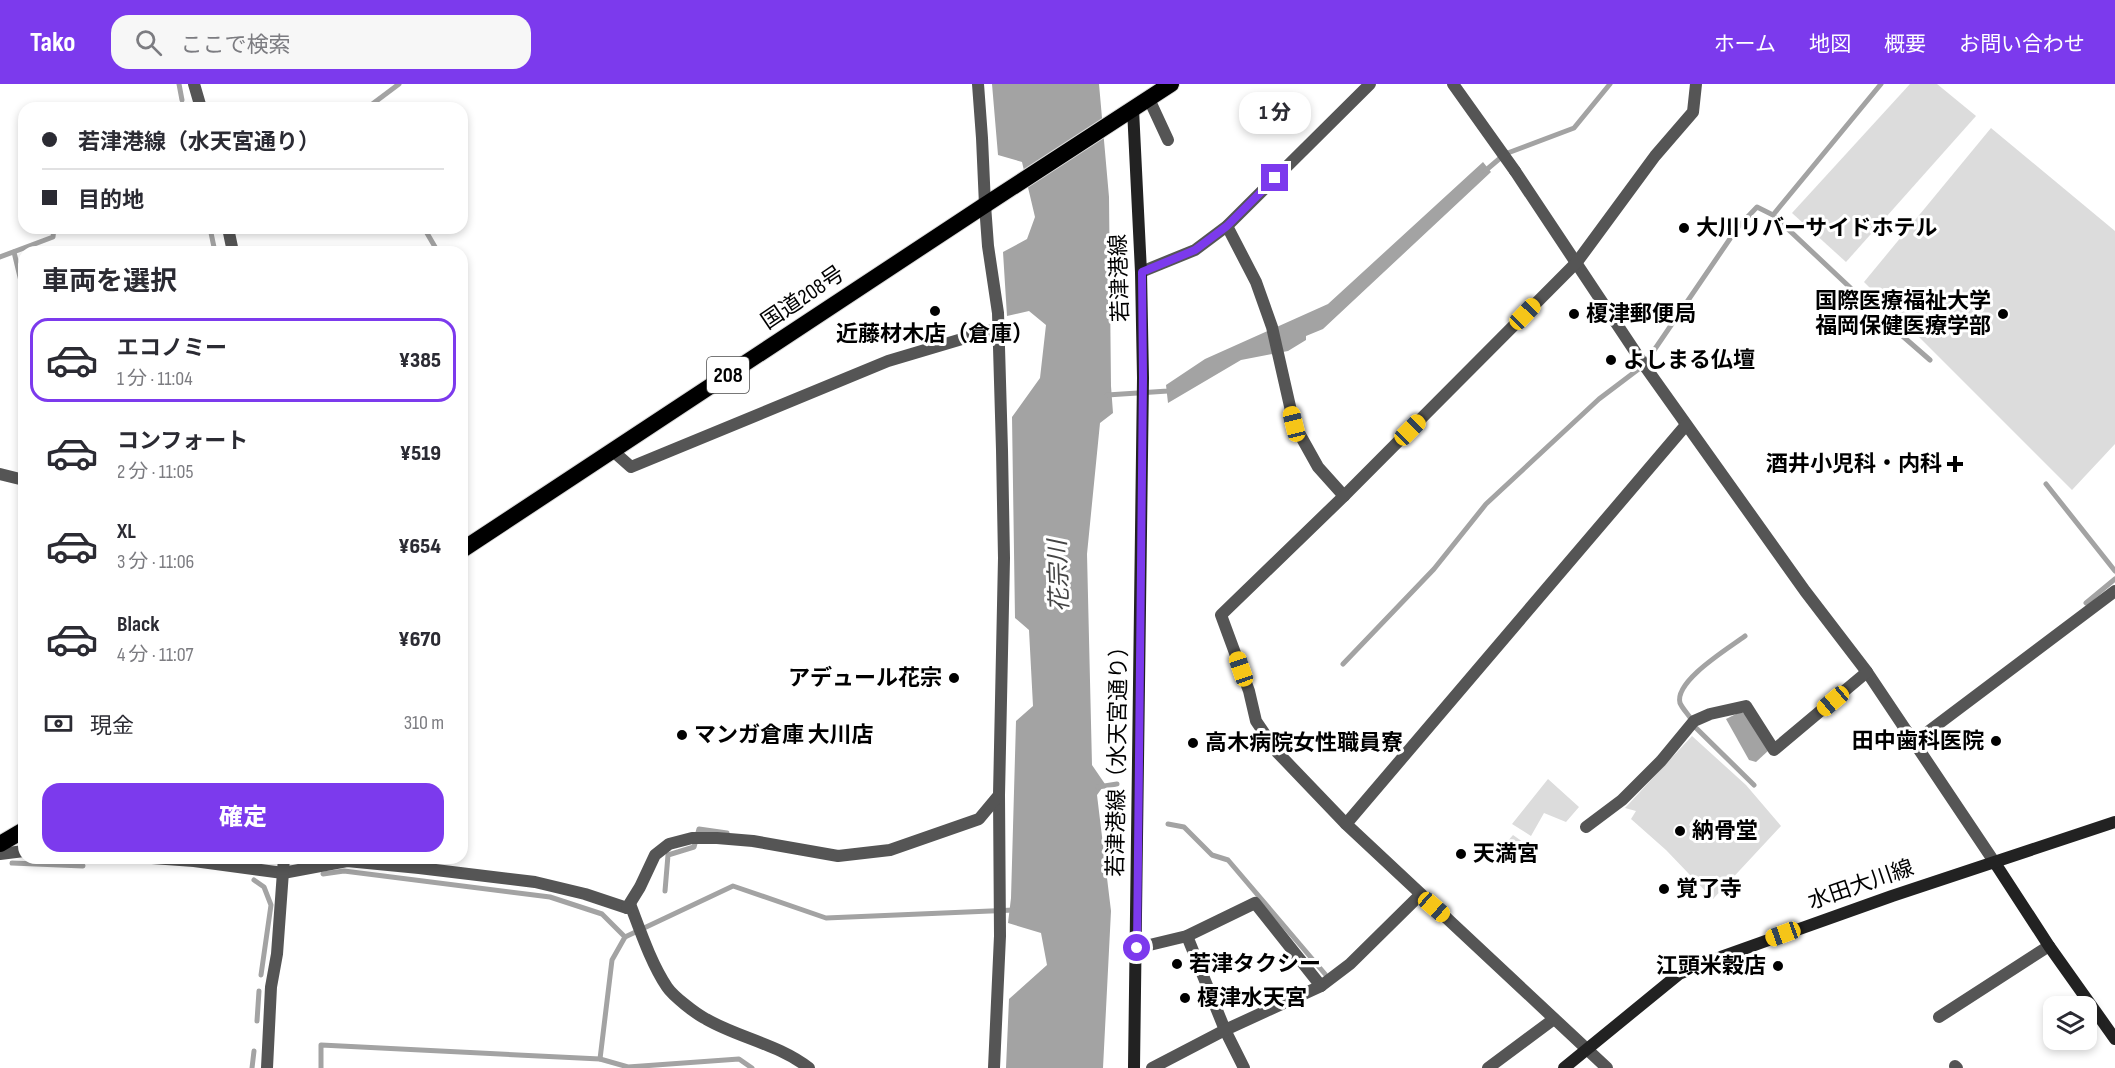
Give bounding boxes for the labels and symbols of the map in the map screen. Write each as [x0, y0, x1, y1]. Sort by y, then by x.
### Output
callout: 1 分 [1239, 91, 1311, 133]
route end [1261, 164, 1288, 191]
place label: 大川リバーサイドホテル [1696, 215, 1938, 242]
marker: 大川リバーサイドホテル [1677, 221, 1691, 235]
street label: 若津港線 [1105, 234, 1135, 322]
street label: 国道208号 [756, 260, 850, 336]
place label: 国際医療福祉大学 福岡保健医療学部 [1815, 288, 1991, 340]
car [1506, 295, 1544, 333]
place label: 榎津郵便局 [1586, 301, 1696, 328]
marker: 近藤材木店（倉庫） [928, 304, 942, 318]
marker: 榎津郵便局 [1567, 307, 1581, 321]
marker: 国際医療福祉大学 福岡保健医療学部 [1996, 307, 2010, 321]
place label: 近藤材木店（倉庫） [836, 321, 1034, 348]
place label: よしまる仏壇 [1623, 347, 1755, 374]
marker: よしまる仏壇 [1604, 353, 1618, 367]
road number: 208 [707, 357, 749, 393]
car [1281, 404, 1307, 444]
car [1391, 411, 1429, 449]
place label: 酒井小児科・内科 [1766, 451, 1942, 478]
marker: 酒井小児科・内科 [1946, 455, 1964, 473]
water label: 花宗川 [1043, 537, 1075, 612]
street label: 若津港線（水天宮通り） [1102, 635, 1134, 877]
car [1227, 649, 1255, 689]
place label: アデュール花宗 [788, 665, 942, 692]
marker: アデュール花宗 [947, 671, 961, 685]
car [1813, 683, 1853, 719]
place label: マンガ倉庫 大川店 [694, 722, 873, 749]
marker: マンガ倉庫 大川店 [675, 728, 689, 742]
place label: 田中歯科医院 [1852, 728, 1984, 755]
place label: 高木病院女性職員寮 [1205, 730, 1403, 757]
marker: 田中歯科医院 [1989, 734, 2003, 748]
marker: 高木病院女性職員寮 [1186, 736, 1200, 750]
place label: 納骨堂 [1692, 818, 1758, 845]
marker: 納骨堂 [1673, 824, 1687, 838]
place label: 天満宮 [1473, 841, 1539, 868]
marker: 天満宮 [1454, 847, 1468, 861]
street label: 水田大川線 [1805, 854, 1917, 916]
place label: 覚了寺 [1676, 876, 1742, 903]
marker: 覚了寺 [1657, 882, 1671, 896]
car [1415, 888, 1453, 926]
car [1763, 919, 1803, 949]
route start [1123, 934, 1150, 961]
place label: 若津タクシー [1189, 951, 1321, 978]
place label: 江頭米穀店 [1656, 953, 1766, 980]
marker: 若津タクシー [1170, 957, 1184, 971]
marker: 江頭米穀店 [1771, 959, 1785, 973]
place label: 榎津水天宮 [1197, 985, 1307, 1012]
marker: 榎津水天宮 [1178, 991, 1192, 1005]

